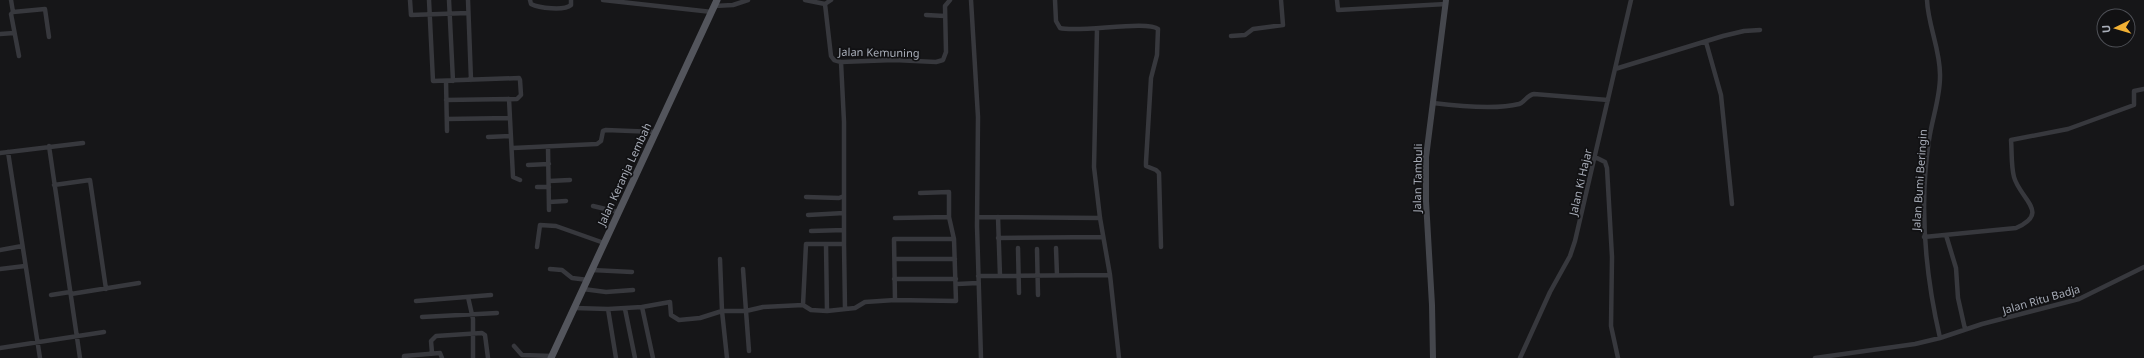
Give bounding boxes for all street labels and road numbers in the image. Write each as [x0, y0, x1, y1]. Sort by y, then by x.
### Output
street label: Jalan Kemuning [837, 44, 920, 60]
street label: Jalan Keranja Lembah [593, 120, 654, 229]
street label: Jalan Bumi Beringin [1908, 129, 1930, 232]
street label: Jalan Tambuli [1409, 143, 1425, 214]
street label: Jalan Ki Hajar [1565, 147, 1595, 218]
street label: Jalan Ritu Badja [1999, 281, 2082, 318]

